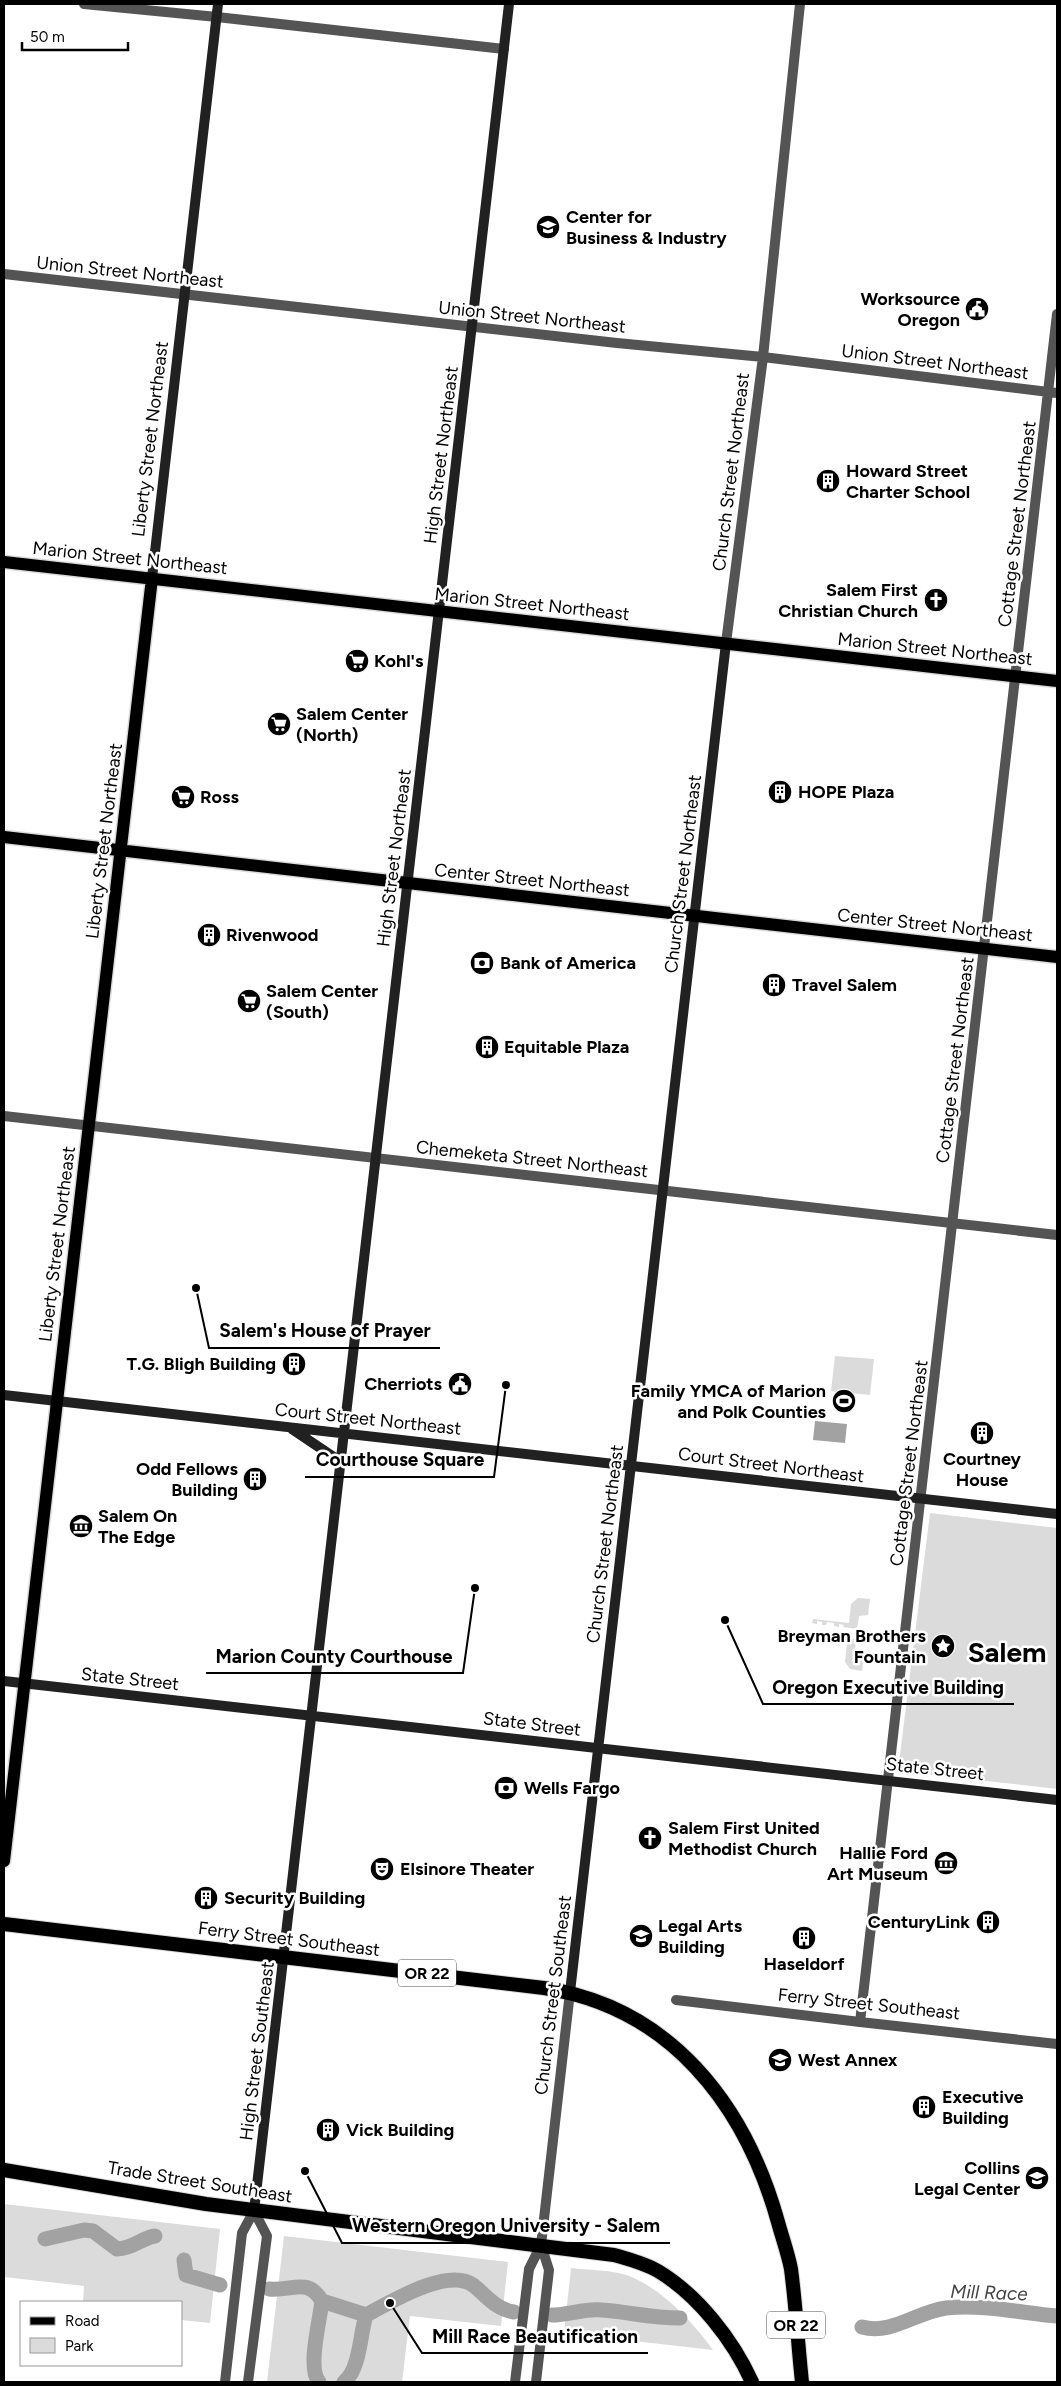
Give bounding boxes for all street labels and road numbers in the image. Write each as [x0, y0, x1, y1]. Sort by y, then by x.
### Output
street label: Union Street Northeast [35, 251, 225, 293]
street label: Union Street Northeast [437, 296, 627, 338]
street label: Liberty Street Northeast [127, 340, 173, 538]
street label: Union Street Northeast [840, 340, 1030, 384]
street label: High Street Northeast [419, 365, 463, 545]
street label: Church Street Northeast [708, 371, 754, 572]
street label: Cottage Street Northeast [993, 420, 1041, 628]
street label: Marion Street Northeast [31, 537, 229, 579]
street label: Marion Street Northeast [433, 583, 631, 625]
street label: Marion Street Northeast [836, 628, 1034, 670]
street label: Liberty Street Northeast [81, 742, 127, 940]
street label: High Street Northeast [372, 768, 416, 948]
street label: Church Street Northeast [660, 773, 706, 974]
street label: Center Street Northeast [433, 859, 631, 901]
street label: Center Street Northeast [836, 904, 1034, 946]
street label: Cottage Street Northeast [931, 956, 979, 1164]
street label: Chemeketa Street Northeast [415, 1136, 649, 1182]
street label: Liberty Street Northeast [34, 1145, 80, 1343]
street label: Cottage Street Northeast [885, 1359, 933, 1567]
street label: Court Street Northeast [274, 1398, 462, 1440]
street label: Church Street Northeast [582, 1443, 628, 1644]
street label: Court Street Northeast [677, 1443, 865, 1487]
street label: State Street [80, 1663, 180, 1695]
street label: State Street [482, 1707, 582, 1741]
street label: State Street [885, 1753, 985, 1785]
street label: Church Street Southeast [530, 1894, 576, 2096]
street label: Ferry Street Southeast [197, 1917, 381, 1961]
street label: High Street Southeast [235, 1960, 279, 2142]
road number: OR 22 [398, 1960, 456, 1986]
street label: Ferry Street Southeast [777, 1983, 961, 2025]
street label: Trade Street Southeast [106, 2157, 294, 2207]
road number: OR 22 [767, 2312, 825, 2338]

